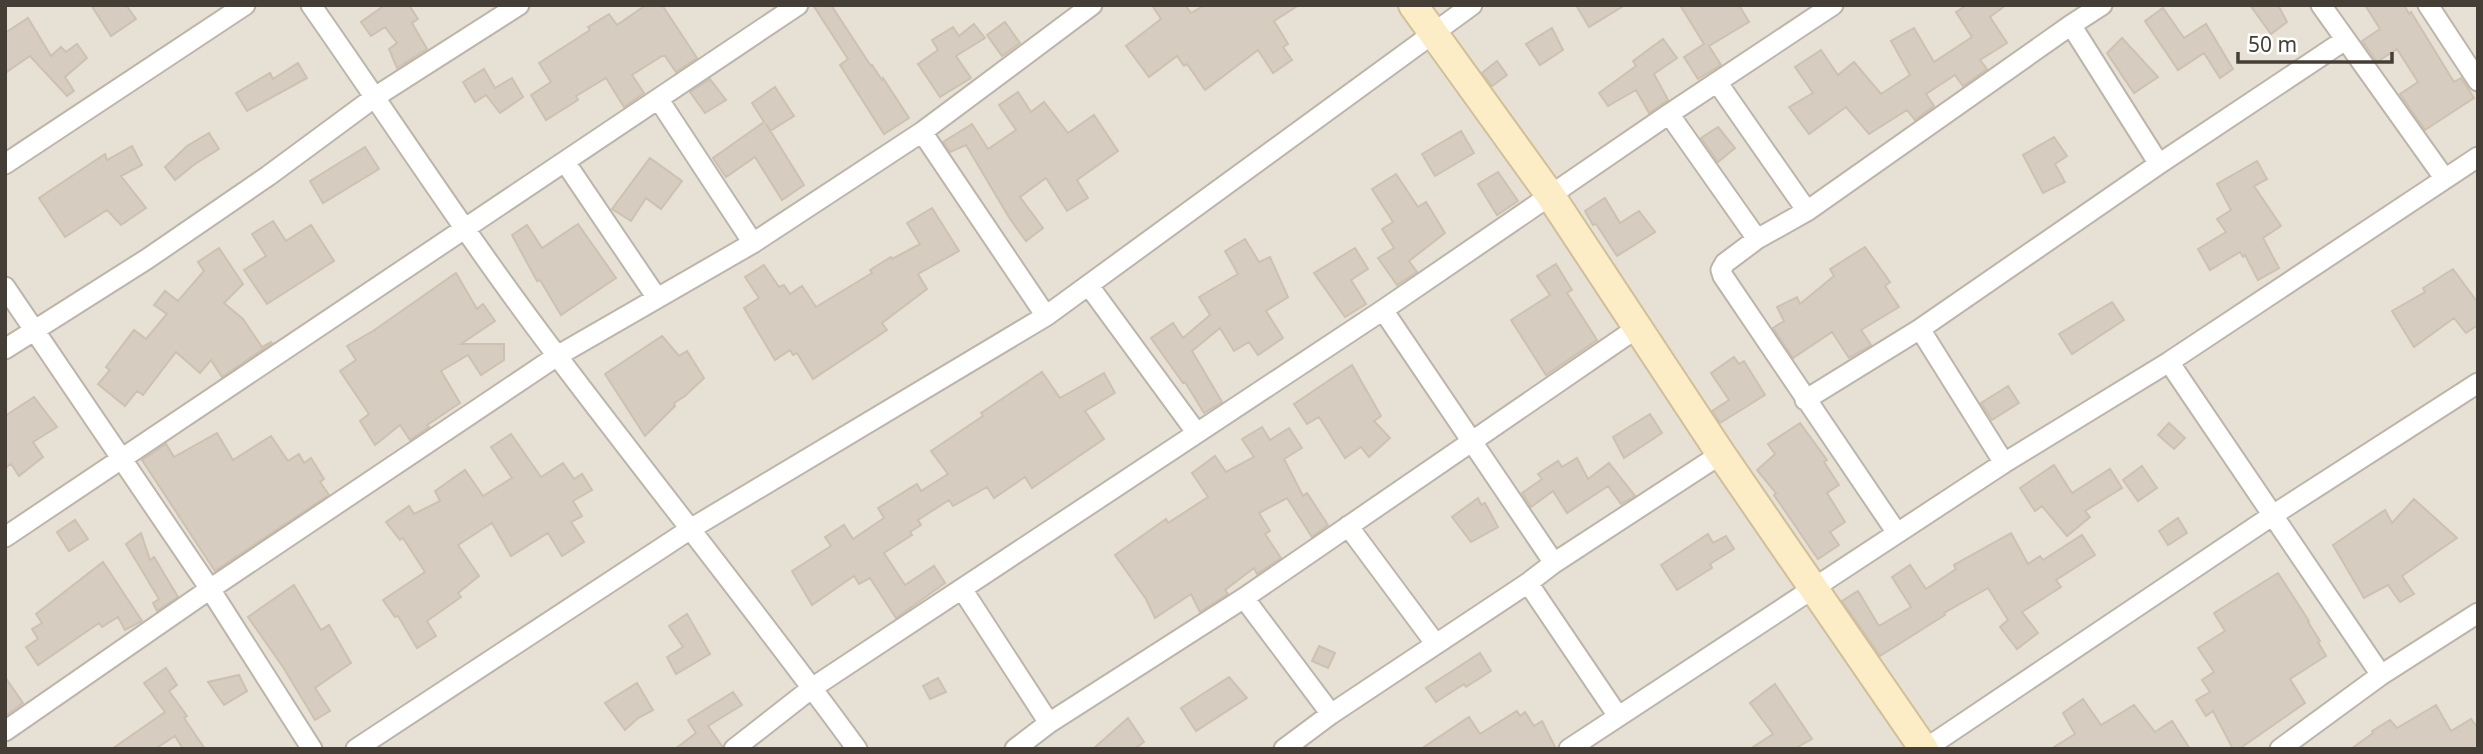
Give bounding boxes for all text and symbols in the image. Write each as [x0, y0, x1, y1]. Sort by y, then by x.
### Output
scale bar [2238, 21, 2392, 65]
text: 50 m [2248, 30, 2297, 58]

